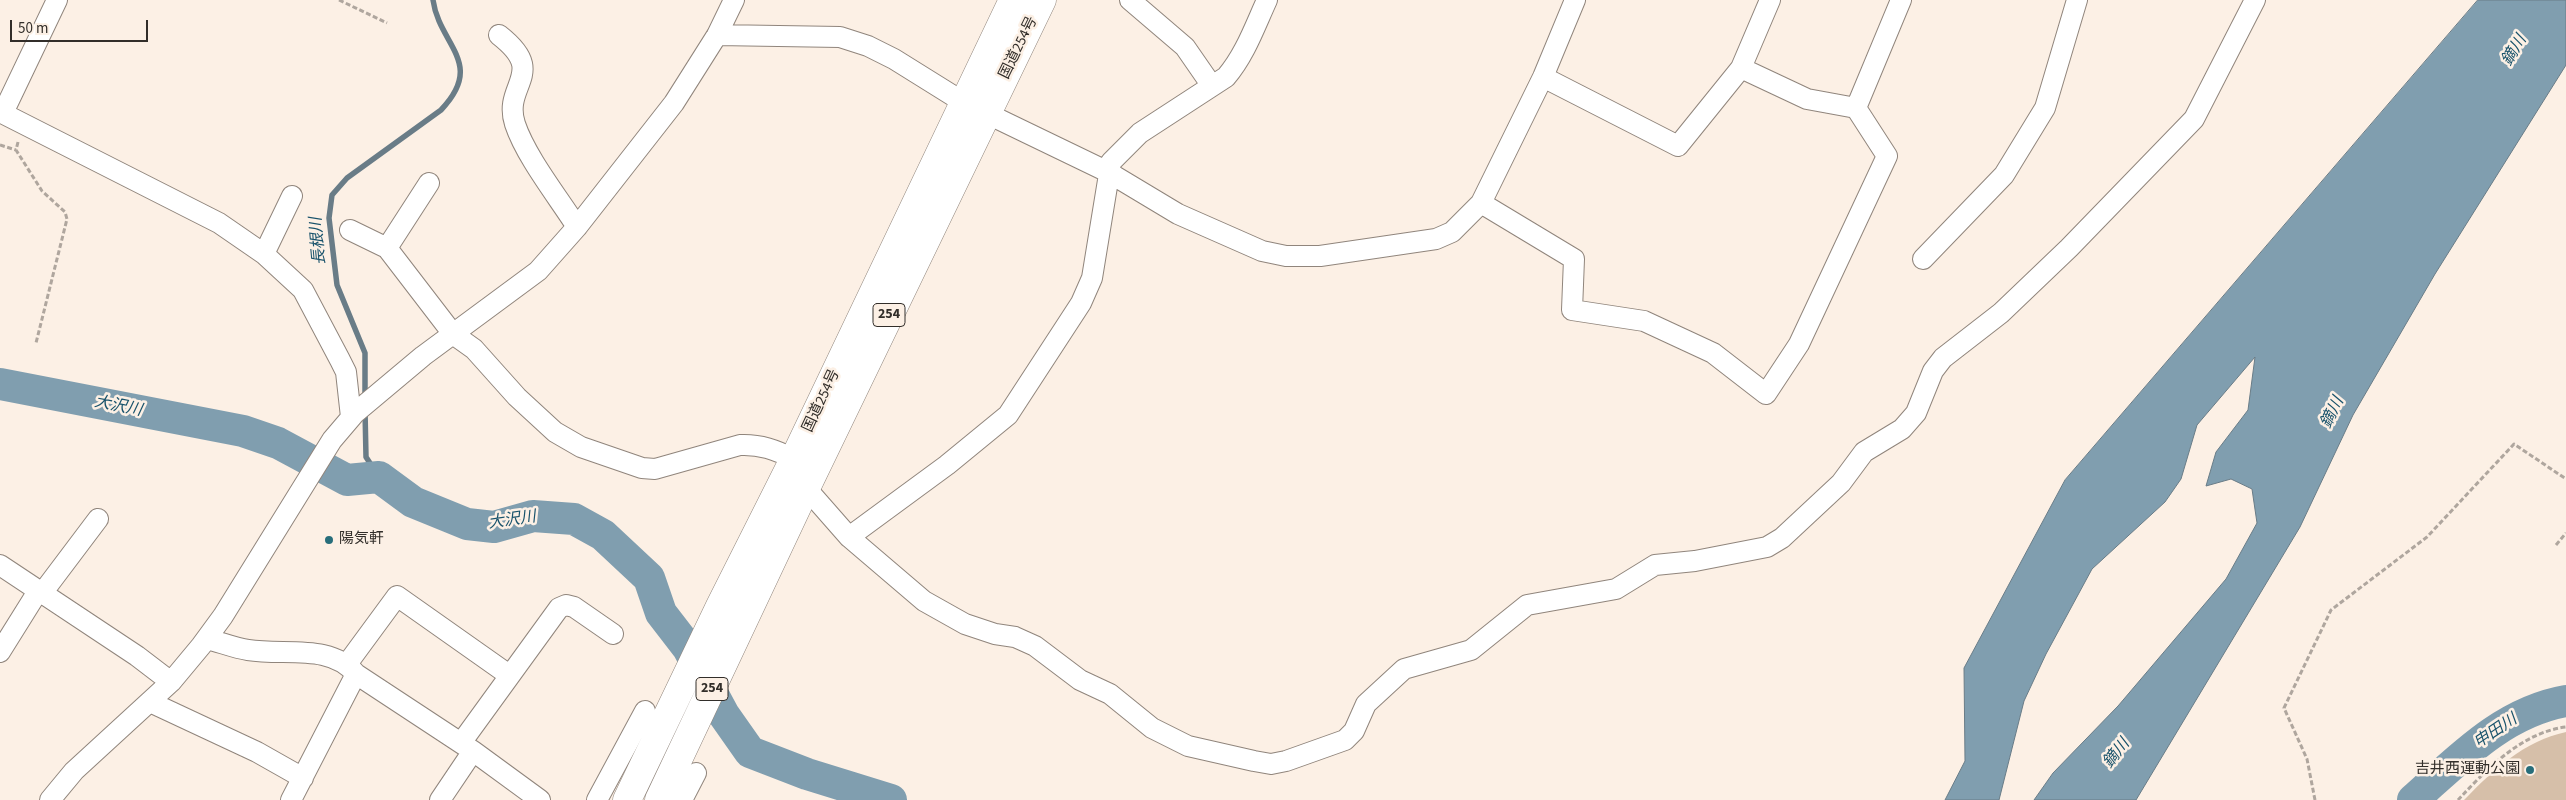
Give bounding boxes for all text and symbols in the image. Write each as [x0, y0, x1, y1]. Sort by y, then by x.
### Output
scale bar [12, 10, 150, 42]
street label: 国道254号 [996, 14, 1042, 82]
text: 50 m [18, 18, 48, 39]
water label: 鏑川 [2499, 32, 2531, 70]
water label: 長根川 [307, 216, 331, 266]
road number: 254 [873, 304, 905, 326]
street label: 国道254号 [800, 367, 844, 435]
water label: 大沢川 [93, 393, 143, 421]
water label: 鏑川 [2317, 394, 2349, 432]
water label: 大沢川 [487, 508, 537, 534]
place label: 陽気軒 [339, 531, 384, 549]
marker: 陽気軒 [323, 534, 335, 546]
road number: 254 [696, 678, 728, 701]
water label: 申田川 [2471, 711, 2521, 753]
water label: 鏑川 [2100, 735, 2134, 773]
place label: 吉井西運動公園 [2415, 761, 2520, 779]
marker: 吉井西運動公園 [2524, 764, 2536, 776]

